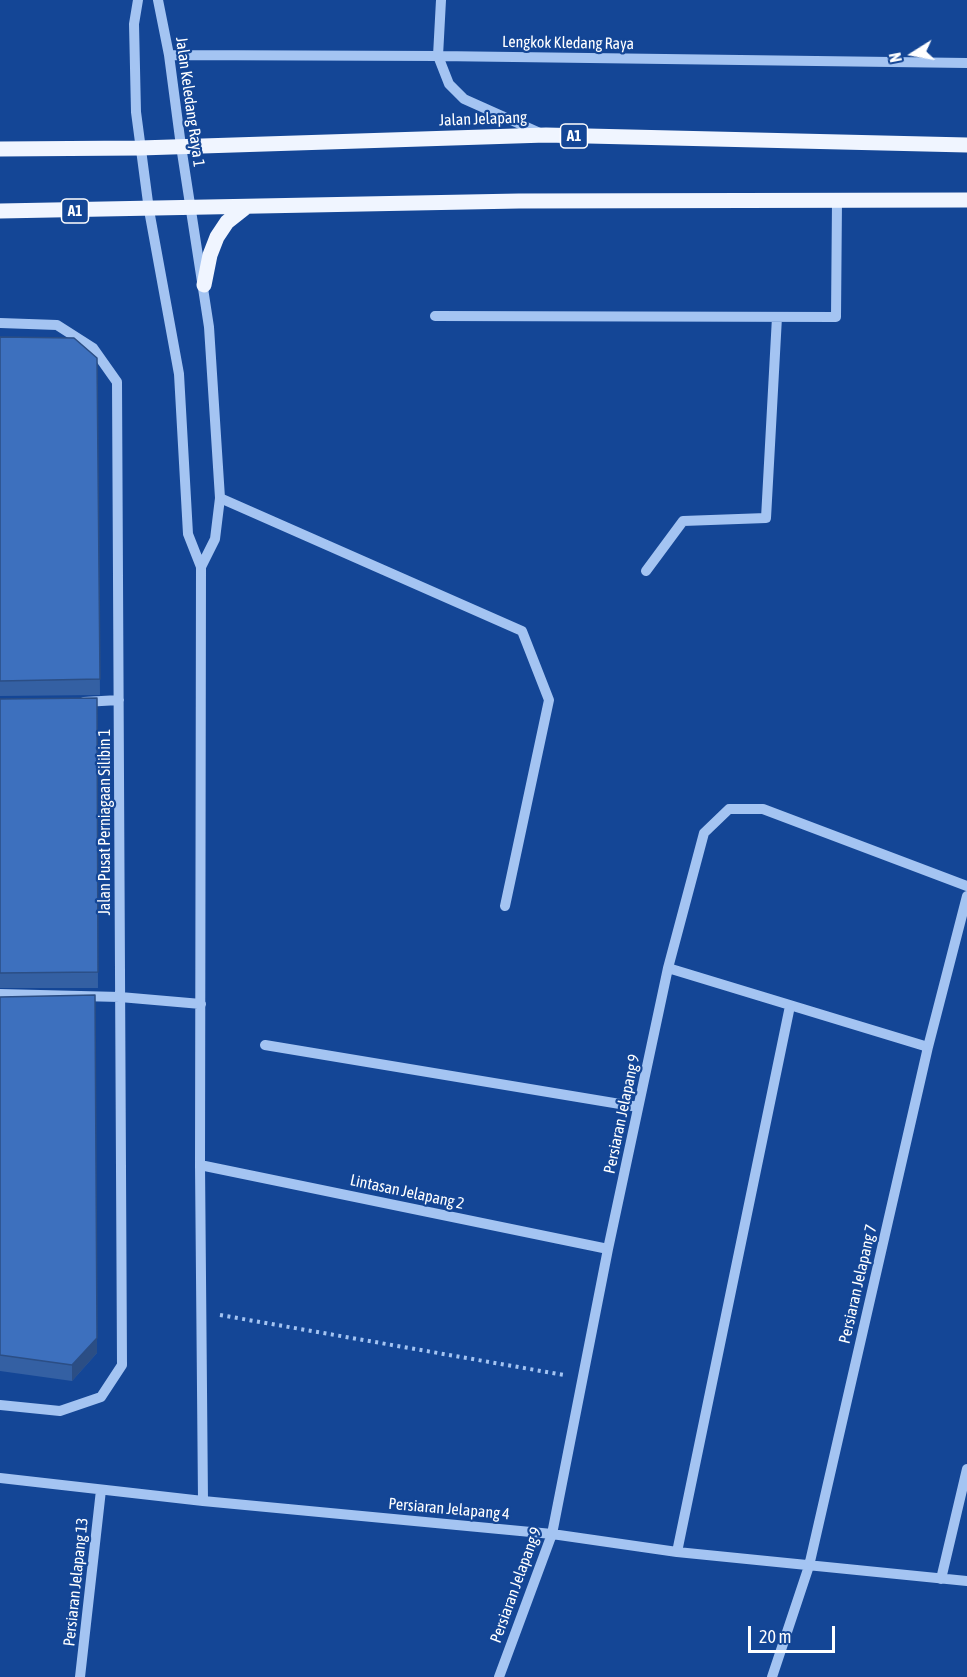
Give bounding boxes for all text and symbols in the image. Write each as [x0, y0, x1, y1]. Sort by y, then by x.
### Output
north arrow [883, 24, 943, 84]
street label: Lengkok Kledang Raya [502, 32, 634, 54]
street label: Jalan Keledang Raya 1 [171, 36, 209, 168]
text: N [886, 51, 905, 64]
street label: Jalan Jelapang [439, 108, 527, 130]
road number: A1 [560, 124, 588, 148]
road number: A1 [62, 199, 88, 223]
street label: Jalan Pusat Perniagaan Silibin 1 [95, 729, 115, 915]
street label: Persiaran Jelapang 9 [600, 1053, 644, 1175]
street label: Lintasan Jelapang 2 [348, 1171, 466, 1213]
street label: Persiaran Jelapang 7 [835, 1223, 881, 1345]
street label: Persiaran Jelapang 4 [388, 1494, 510, 1524]
street label: Persiaran Jelapang 13 [60, 1517, 92, 1647]
street label: Persiaran Jelapang 9 [486, 1525, 546, 1645]
scale bar [751, 1614, 838, 1652]
text: 20 m [759, 1626, 791, 1647]

